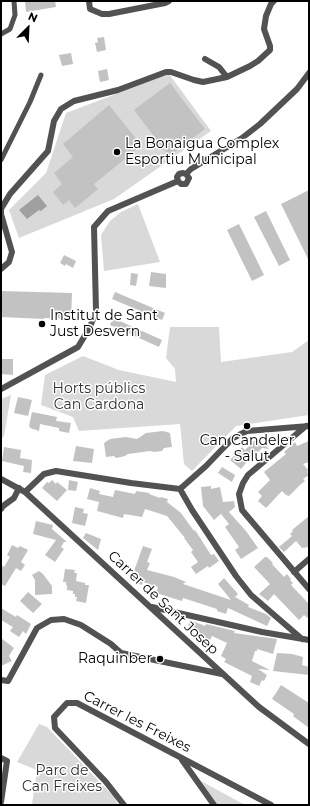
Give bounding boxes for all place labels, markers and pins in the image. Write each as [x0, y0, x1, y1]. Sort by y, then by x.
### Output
place label: La Bonaigua Complex Esportiu Municipal [125, 136, 279, 168]
marker: La Bonaigua Complex Esportiu Municipal [112, 147, 122, 157]
place label: Institut de Sant Just Desvern [50, 308, 158, 340]
marker: Institut de Sant Just Desvern [37, 319, 47, 329]
marker: Can Candeler - Salut [242, 421, 252, 431]
place label: Can Candeler - Salut [200, 433, 294, 466]
place label: Raquinber [78, 651, 152, 667]
marker: Raquinber [155, 654, 165, 664]

